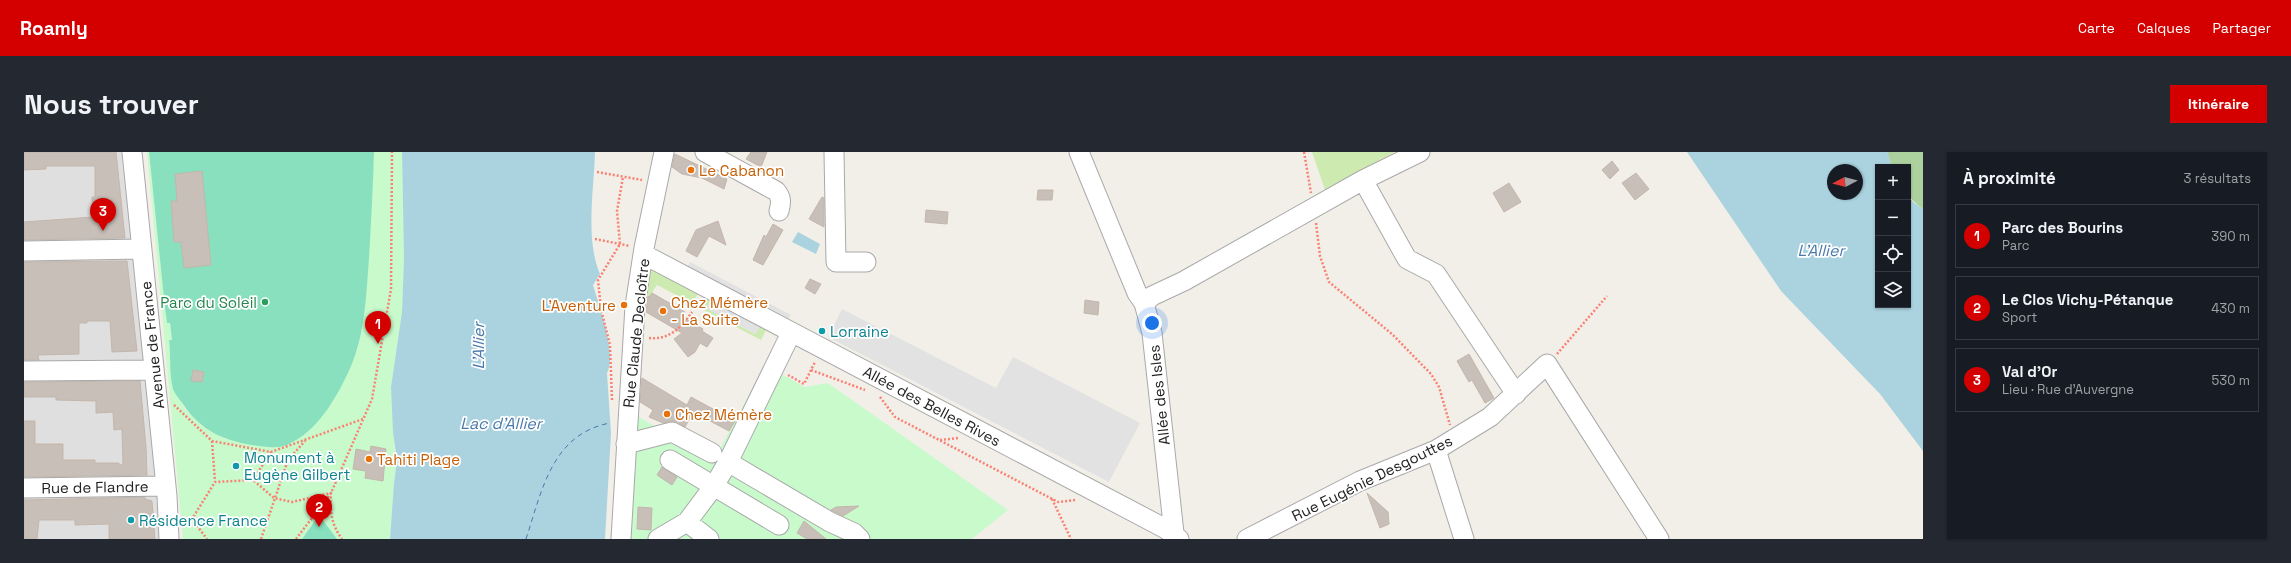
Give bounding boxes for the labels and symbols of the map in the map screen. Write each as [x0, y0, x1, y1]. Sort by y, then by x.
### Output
place label: Le Cabanon [699, 161, 784, 180]
north arrow [1827, 164, 1863, 200]
marker: Le Cabanon [686, 165, 696, 175]
pin: 3 [90, 198, 116, 231]
water label: L'Allier [1797, 240, 1846, 261]
street label: Rue Claude Decloître [619, 257, 653, 409]
street label: Avenue de France [136, 280, 168, 410]
place label: Parc du Soleil [160, 293, 257, 312]
place label: Chez Mémère - La Suite [671, 293, 768, 329]
place label: L'Aventure [542, 296, 616, 315]
marker: Parc du Soleil [260, 297, 270, 307]
marker: L'Aventure [619, 300, 629, 310]
marker: Chez Mémère - La Suite [658, 306, 668, 316]
pin: 1 [365, 311, 391, 344]
your location [1142, 313, 1162, 333]
water label: L'Allier [468, 321, 489, 370]
place label: Lorraine [830, 322, 889, 341]
marker: Lorraine [817, 326, 827, 336]
street label: Allée des Isles [1144, 344, 1174, 446]
street label: Allée des Belles Rives [860, 362, 1004, 450]
place label: Chez Mémère [675, 405, 772, 424]
marker: Chez Mémère [662, 409, 672, 419]
water label: Lac d'Allier [460, 413, 544, 434]
street label: Rue Eugénie Desgouttes [1289, 431, 1456, 525]
place label: Monument à Eugène Gilbert [244, 448, 351, 484]
place label: Tahiti Plage [377, 450, 460, 469]
marker: Tahiti Plage [364, 454, 374, 464]
marker: Monument à Eugène Gilbert [231, 461, 241, 471]
street label: Rue de Flandre [41, 477, 149, 497]
pin: 2 [306, 494, 332, 527]
place label: Résidence France [139, 511, 268, 530]
marker: Résidence France [126, 515, 136, 525]

